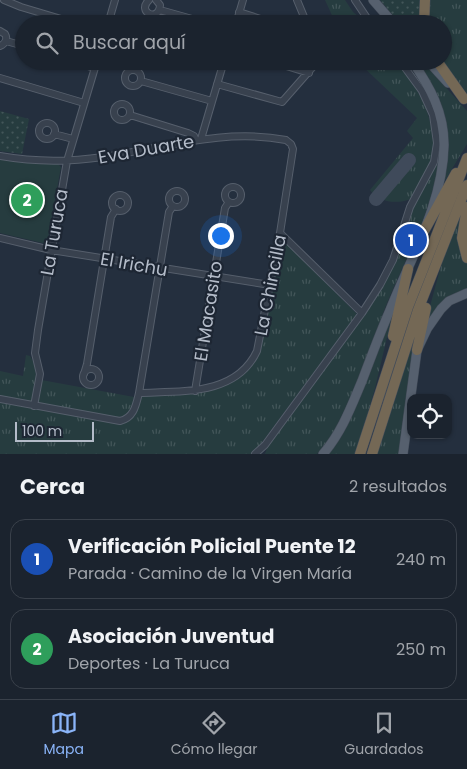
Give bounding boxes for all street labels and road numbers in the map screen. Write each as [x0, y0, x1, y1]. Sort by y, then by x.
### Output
street label: Eva Duarte [96, 128, 196, 170]
street label: La Turuca [34, 187, 74, 277]
street label: La Chincilla [248, 232, 292, 338]
street label: El Irichu [98, 246, 170, 282]
street label: El Macasito [188, 259, 228, 363]

